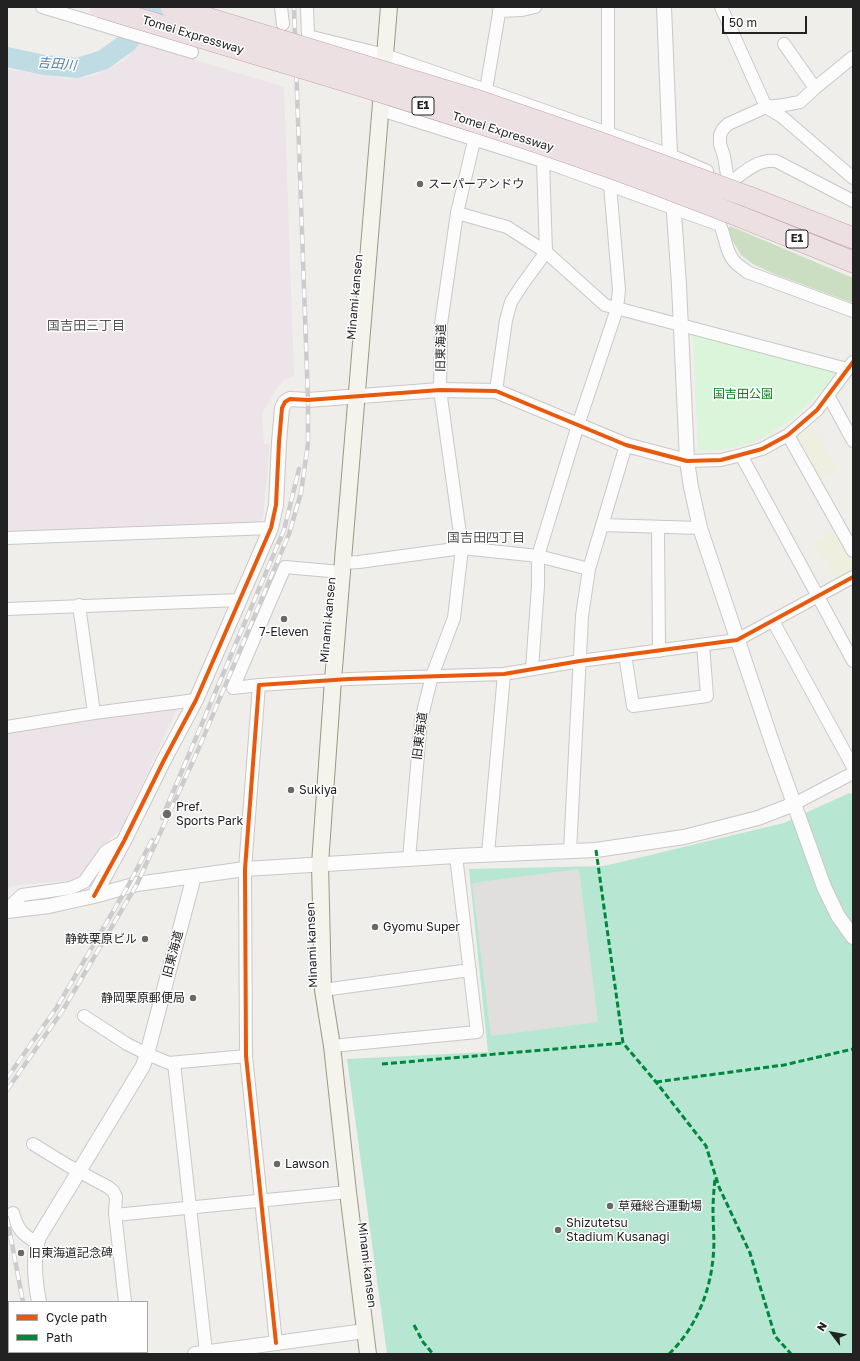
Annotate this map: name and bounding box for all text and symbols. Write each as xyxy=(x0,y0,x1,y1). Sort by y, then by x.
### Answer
scale bar xyxy=(724,8,809,34)
street label: Tomei Expressway xyxy=(140,13,246,57)
text: 50 m xyxy=(729,15,757,30)
water label: 吉田川 xyxy=(37,55,77,73)
road number: E1 xyxy=(412,97,434,115)
street label: Tomei Expressway xyxy=(451,109,555,155)
place label: スーパーアンドウ xyxy=(428,177,524,191)
marker: スーパーアンドウ xyxy=(415,179,425,189)
road number: E1 xyxy=(786,230,808,248)
street label: Minami kansen xyxy=(344,254,366,340)
district label: 国吉田三丁目 xyxy=(47,318,125,334)
street label: 旧東海道 xyxy=(433,324,449,372)
park label: 国吉田公園 xyxy=(713,387,773,401)
district label: 国吉田四丁目 xyxy=(447,530,525,546)
street label: Minami kansen xyxy=(317,577,339,663)
marker: 7-Eleven xyxy=(279,614,289,624)
place label: 7-Eleven xyxy=(259,625,309,639)
street label: 旧東海道 xyxy=(410,711,430,761)
place label: Sukiya xyxy=(299,783,337,797)
marker: Sukiya xyxy=(286,785,296,795)
place label: Pref. Sports Park xyxy=(176,800,243,828)
marker: Pref. Sports Park xyxy=(161,808,173,820)
street label: Minami kansen xyxy=(303,902,321,988)
place label: Gyomu Super xyxy=(383,920,460,934)
marker: Gyomu Super xyxy=(370,922,380,932)
street label: 旧東海道 xyxy=(160,929,186,979)
place label: 静鉄栗原ビル xyxy=(65,932,137,946)
marker: 静鉄栗原ビル xyxy=(140,934,150,944)
place label: 静岡栗原郵便局 xyxy=(101,991,185,1005)
marker: 静岡栗原郵便局 xyxy=(188,993,198,1003)
place label: Lawson xyxy=(285,1157,329,1171)
marker: Lawson xyxy=(272,1159,282,1169)
place label: 草薙総合運動場 xyxy=(618,1199,702,1213)
marker: 草薙総合運動場 xyxy=(605,1201,615,1211)
place label: Shizutetsu Stadium Kusanagi xyxy=(566,1216,670,1244)
street label: Minami kansen xyxy=(355,1221,379,1309)
marker: Shizutetsu Stadium Kusanagi xyxy=(553,1225,563,1235)
place label: 旧東海道記念碑 xyxy=(29,1246,113,1260)
marker: 旧東海道記念碑 xyxy=(16,1248,26,1258)
legend xyxy=(8,1301,148,1353)
text: Cycle path xyxy=(46,1310,107,1325)
north arrow xyxy=(812,1313,852,1353)
text: N xyxy=(814,1319,829,1333)
text: Path xyxy=(46,1330,73,1345)

